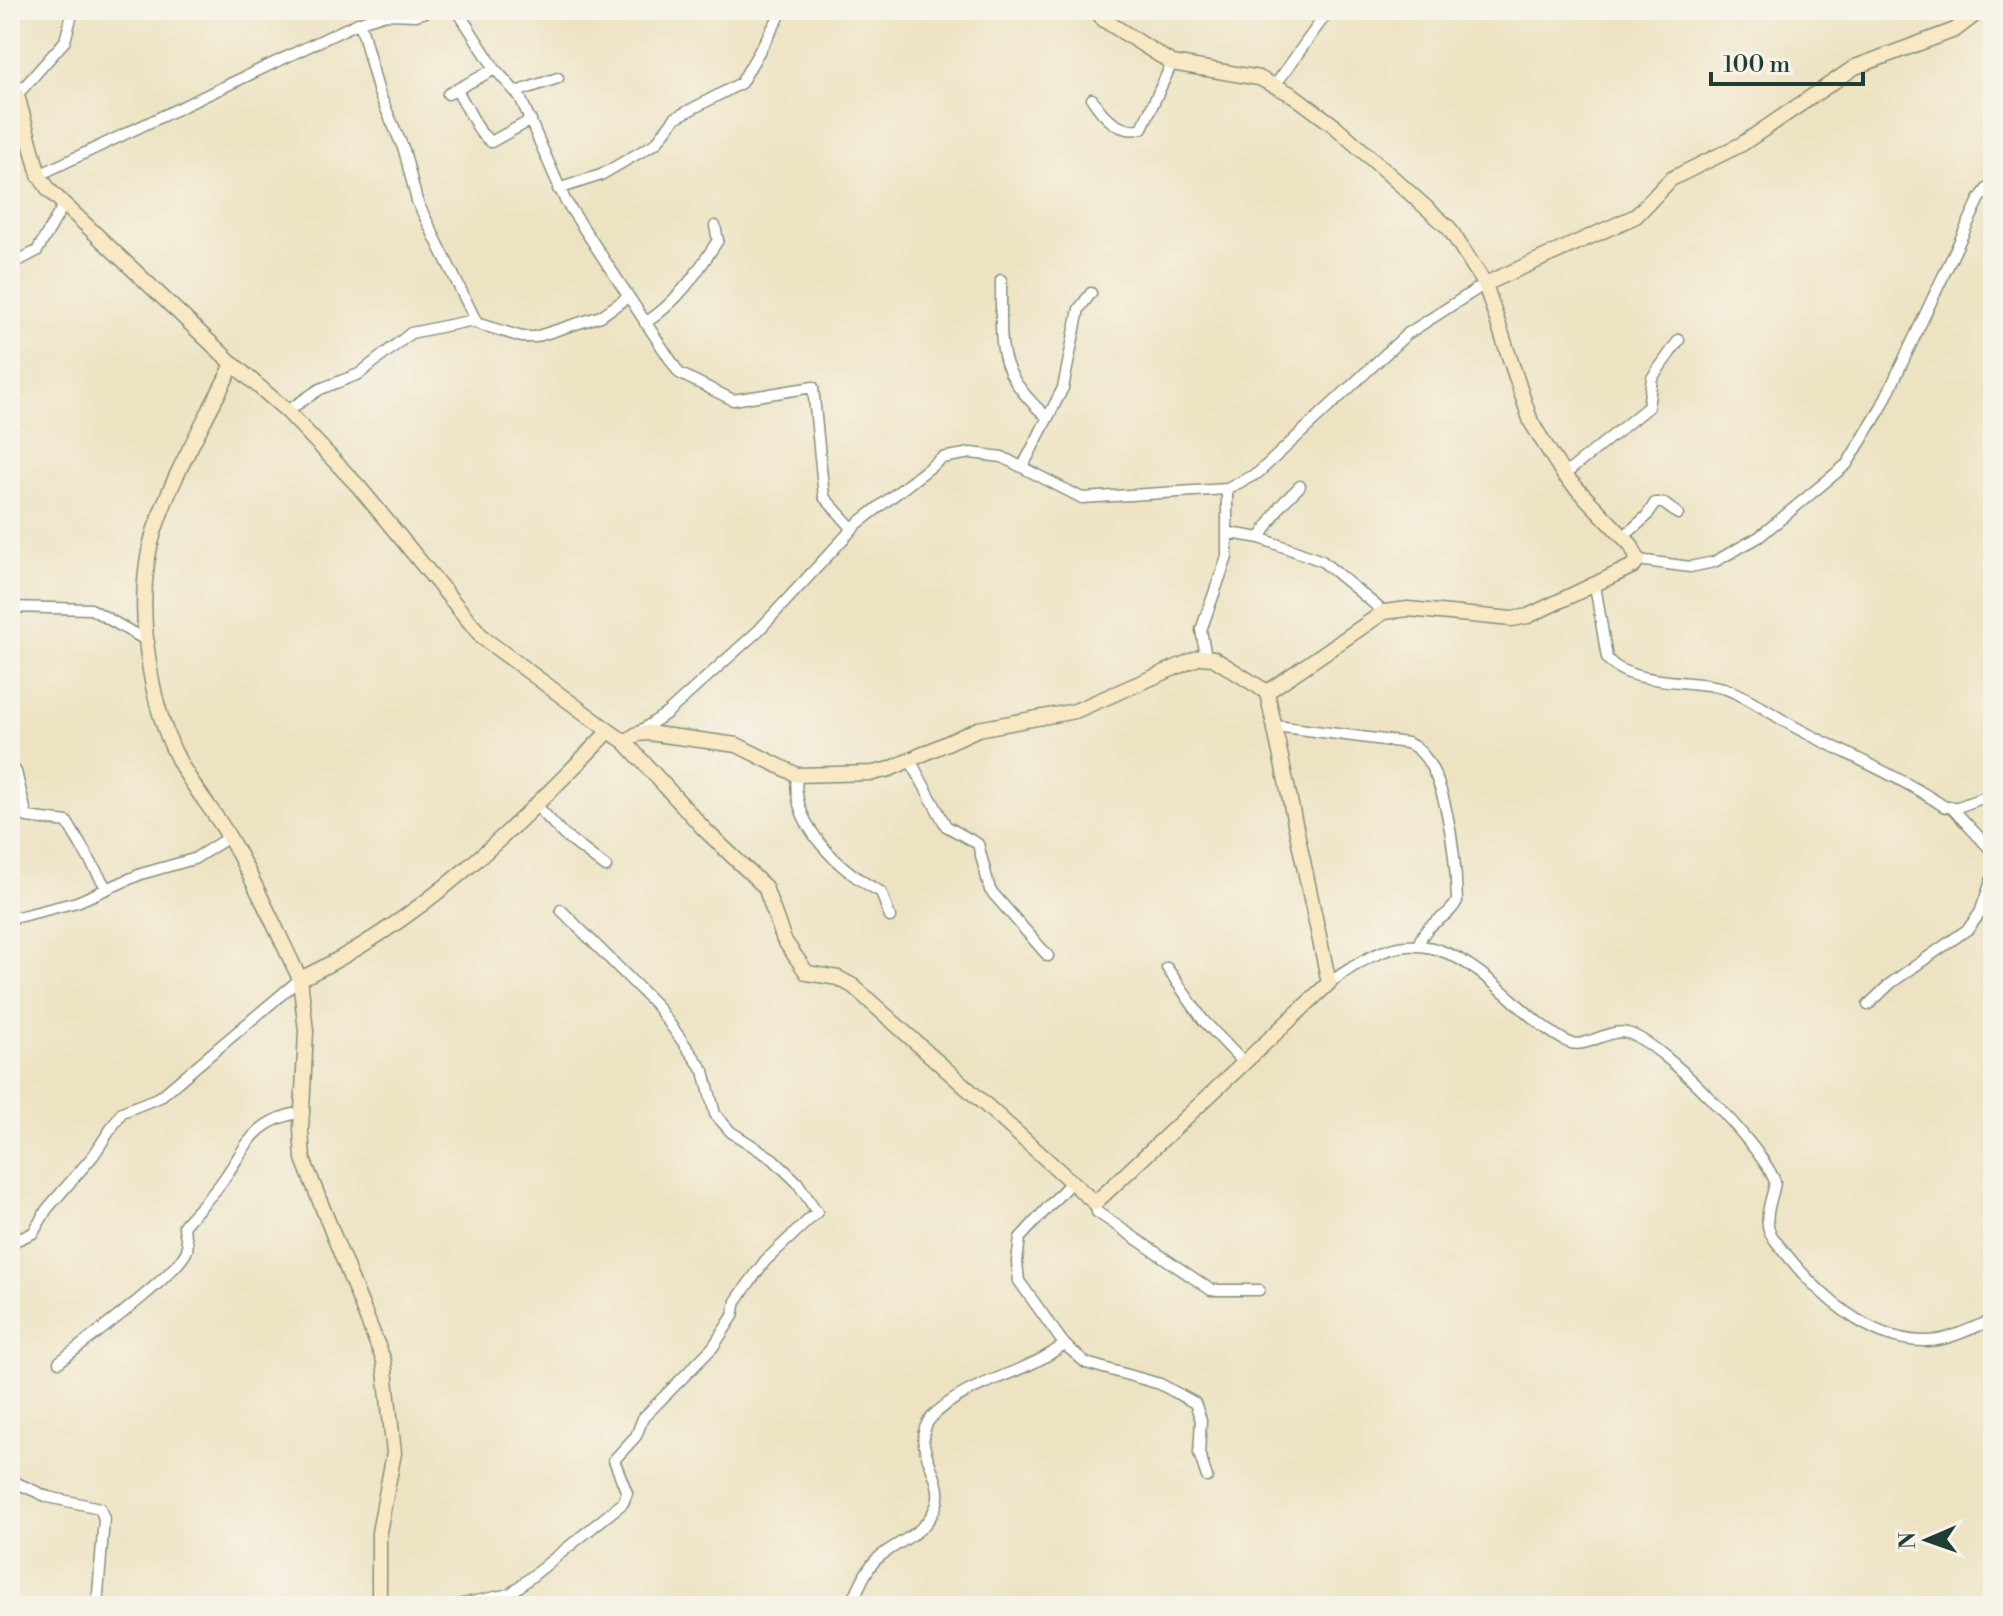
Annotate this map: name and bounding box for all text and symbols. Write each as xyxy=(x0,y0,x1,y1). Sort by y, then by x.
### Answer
scale bar xyxy=(1711,36,1863,86)
text: 100 m xyxy=(1723,50,1790,80)
north arrow xyxy=(1887,1500,1967,1580)
text: N xyxy=(1895,1531,1922,1550)

